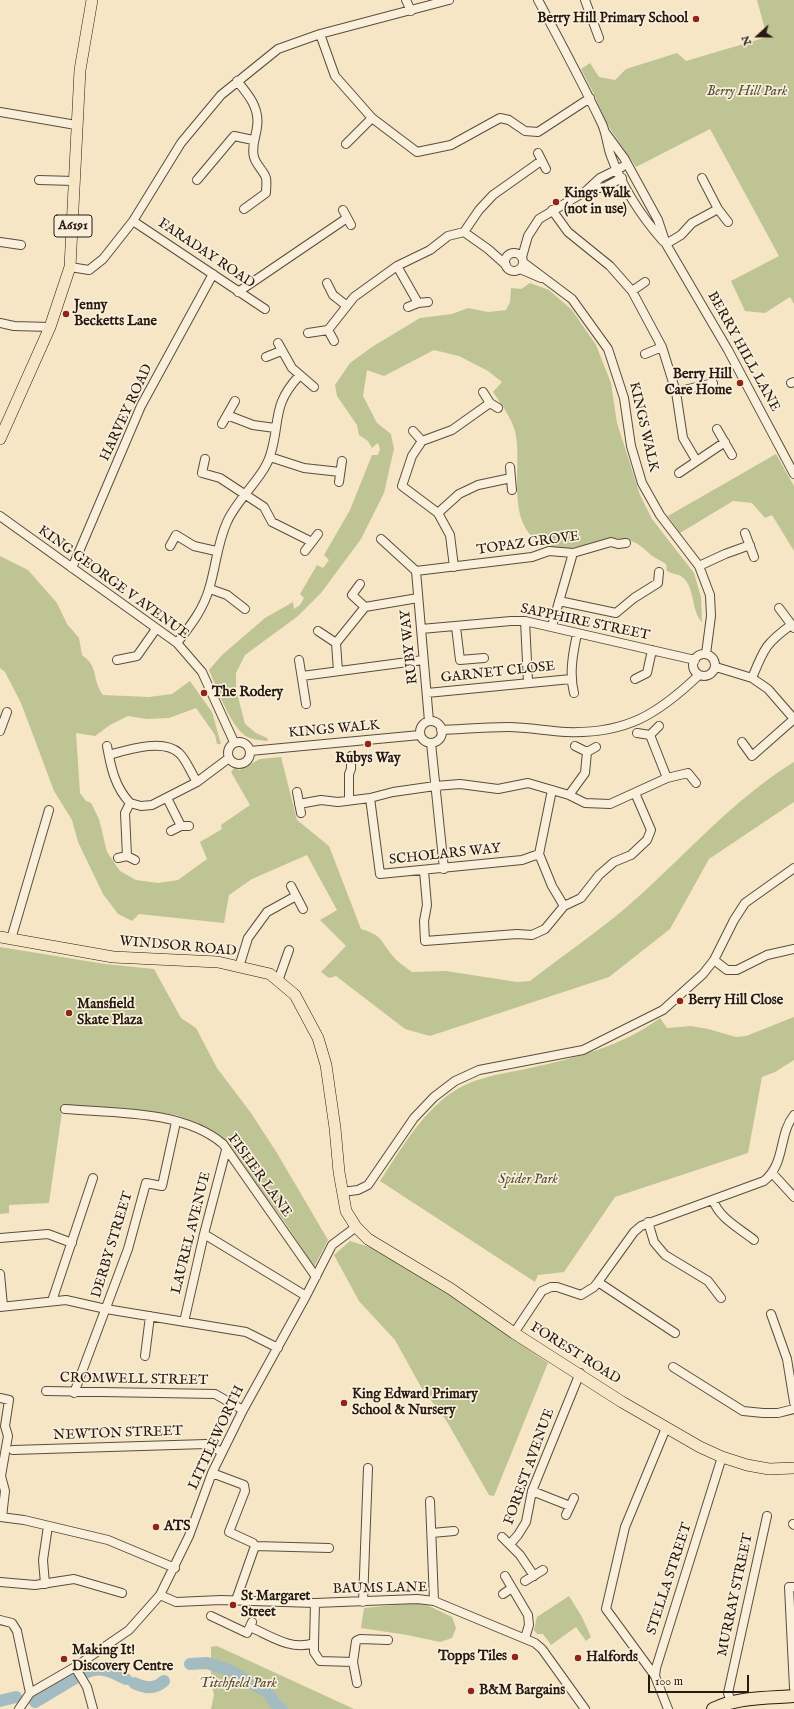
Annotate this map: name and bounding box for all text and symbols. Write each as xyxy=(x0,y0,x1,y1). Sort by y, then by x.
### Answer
place label: Berry Hill Primary School xyxy=(537,11,688,27)
marker: Berry Hill Primary School xyxy=(691,14,701,24)
north arrow xyxy=(738,16,778,56)
text: N xyxy=(739,33,755,47)
park label: Berry Hill Park xyxy=(707,84,787,100)
place label: Kings Walk (not in use) xyxy=(564,186,631,218)
marker: Kings Walk (not in use) xyxy=(551,197,561,207)
road number: A6191 xyxy=(54,215,92,237)
street label: FARADAY ROAD xyxy=(154,215,258,293)
street label: BERRY HILL LANE xyxy=(703,289,783,415)
place label: Jenny Becketts Lane xyxy=(74,298,157,330)
marker: Jenny Becketts Lane xyxy=(61,309,71,319)
street label: HARVEY ROAD xyxy=(97,362,157,464)
place label: Berry Hill Care Home xyxy=(665,367,732,400)
marker: Berry Hill Care Home xyxy=(735,378,745,388)
street label: KINGS WALK xyxy=(625,380,661,474)
street label: KING GEORGE V AVENUE xyxy=(34,523,192,643)
street label: TOPAZ GROVE xyxy=(476,528,580,560)
street label: SAPPHIRE STREET xyxy=(519,601,651,645)
street label: RUBY WAY xyxy=(398,609,422,685)
street label: GARNET CLOSE xyxy=(440,659,556,687)
place label: The Rodery xyxy=(212,685,283,701)
marker: The Rodery xyxy=(199,688,209,698)
street label: KINGS WALK xyxy=(288,718,380,742)
marker: Rubys Way xyxy=(363,739,373,749)
place label: Rubys Way xyxy=(335,751,401,767)
street label: SCHOLARS WAY xyxy=(388,841,502,869)
street label: WINDSOR ROAD xyxy=(119,934,237,960)
place label: Berry Hill Close xyxy=(688,993,783,1009)
marker: Berry Hill Close xyxy=(675,996,685,1006)
place label: Mansfield Skate Plaza xyxy=(77,997,143,1030)
marker: Mansfield Skate Plaza xyxy=(64,1008,74,1018)
street label: FISHER LANE xyxy=(223,1131,295,1221)
street label: LAUREL AVENUE xyxy=(169,1170,215,1296)
park label: Spider Park xyxy=(498,1172,558,1188)
street label: DERBY STREET xyxy=(89,1190,137,1300)
street label: FOREST ROAD xyxy=(527,1319,623,1389)
street label: CROMWELL STREET xyxy=(60,1370,208,1390)
street label: LITTLEWORTH xyxy=(185,1383,249,1493)
place label: King Edward Primary School & Nursery xyxy=(352,1387,478,1420)
marker: King Edward Primary School & Nursery xyxy=(339,1398,349,1408)
street label: FOREST AVENUE xyxy=(501,1407,559,1527)
street label: NEWTON STREET xyxy=(53,1423,183,1445)
place label: ATS xyxy=(164,1519,190,1535)
street label: STELLA STREET xyxy=(644,1521,696,1637)
marker: ATS xyxy=(151,1522,161,1532)
street label: MURRAY STREET xyxy=(715,1532,757,1658)
street label: BAUMS LANE xyxy=(333,1580,427,1598)
place label: St Margaret Street xyxy=(241,1589,310,1622)
marker: St Margaret Street xyxy=(228,1600,238,1610)
place label: Making It! Discovery Centre xyxy=(72,1643,173,1676)
place label: Topps Tiles xyxy=(438,1649,507,1665)
place label: Halfords xyxy=(586,1650,638,1666)
marker: Topps Tiles xyxy=(510,1652,520,1662)
marker: Halfords xyxy=(573,1653,583,1663)
marker: Making It! Discovery Centre xyxy=(59,1654,69,1664)
scale bar xyxy=(650,1667,751,1693)
text: 100 m xyxy=(655,1674,683,1689)
park label: Titchfield Park xyxy=(199,1676,277,1692)
place label: B&M Bargains xyxy=(479,1683,565,1699)
marker: B&M Bargains xyxy=(466,1686,476,1696)

